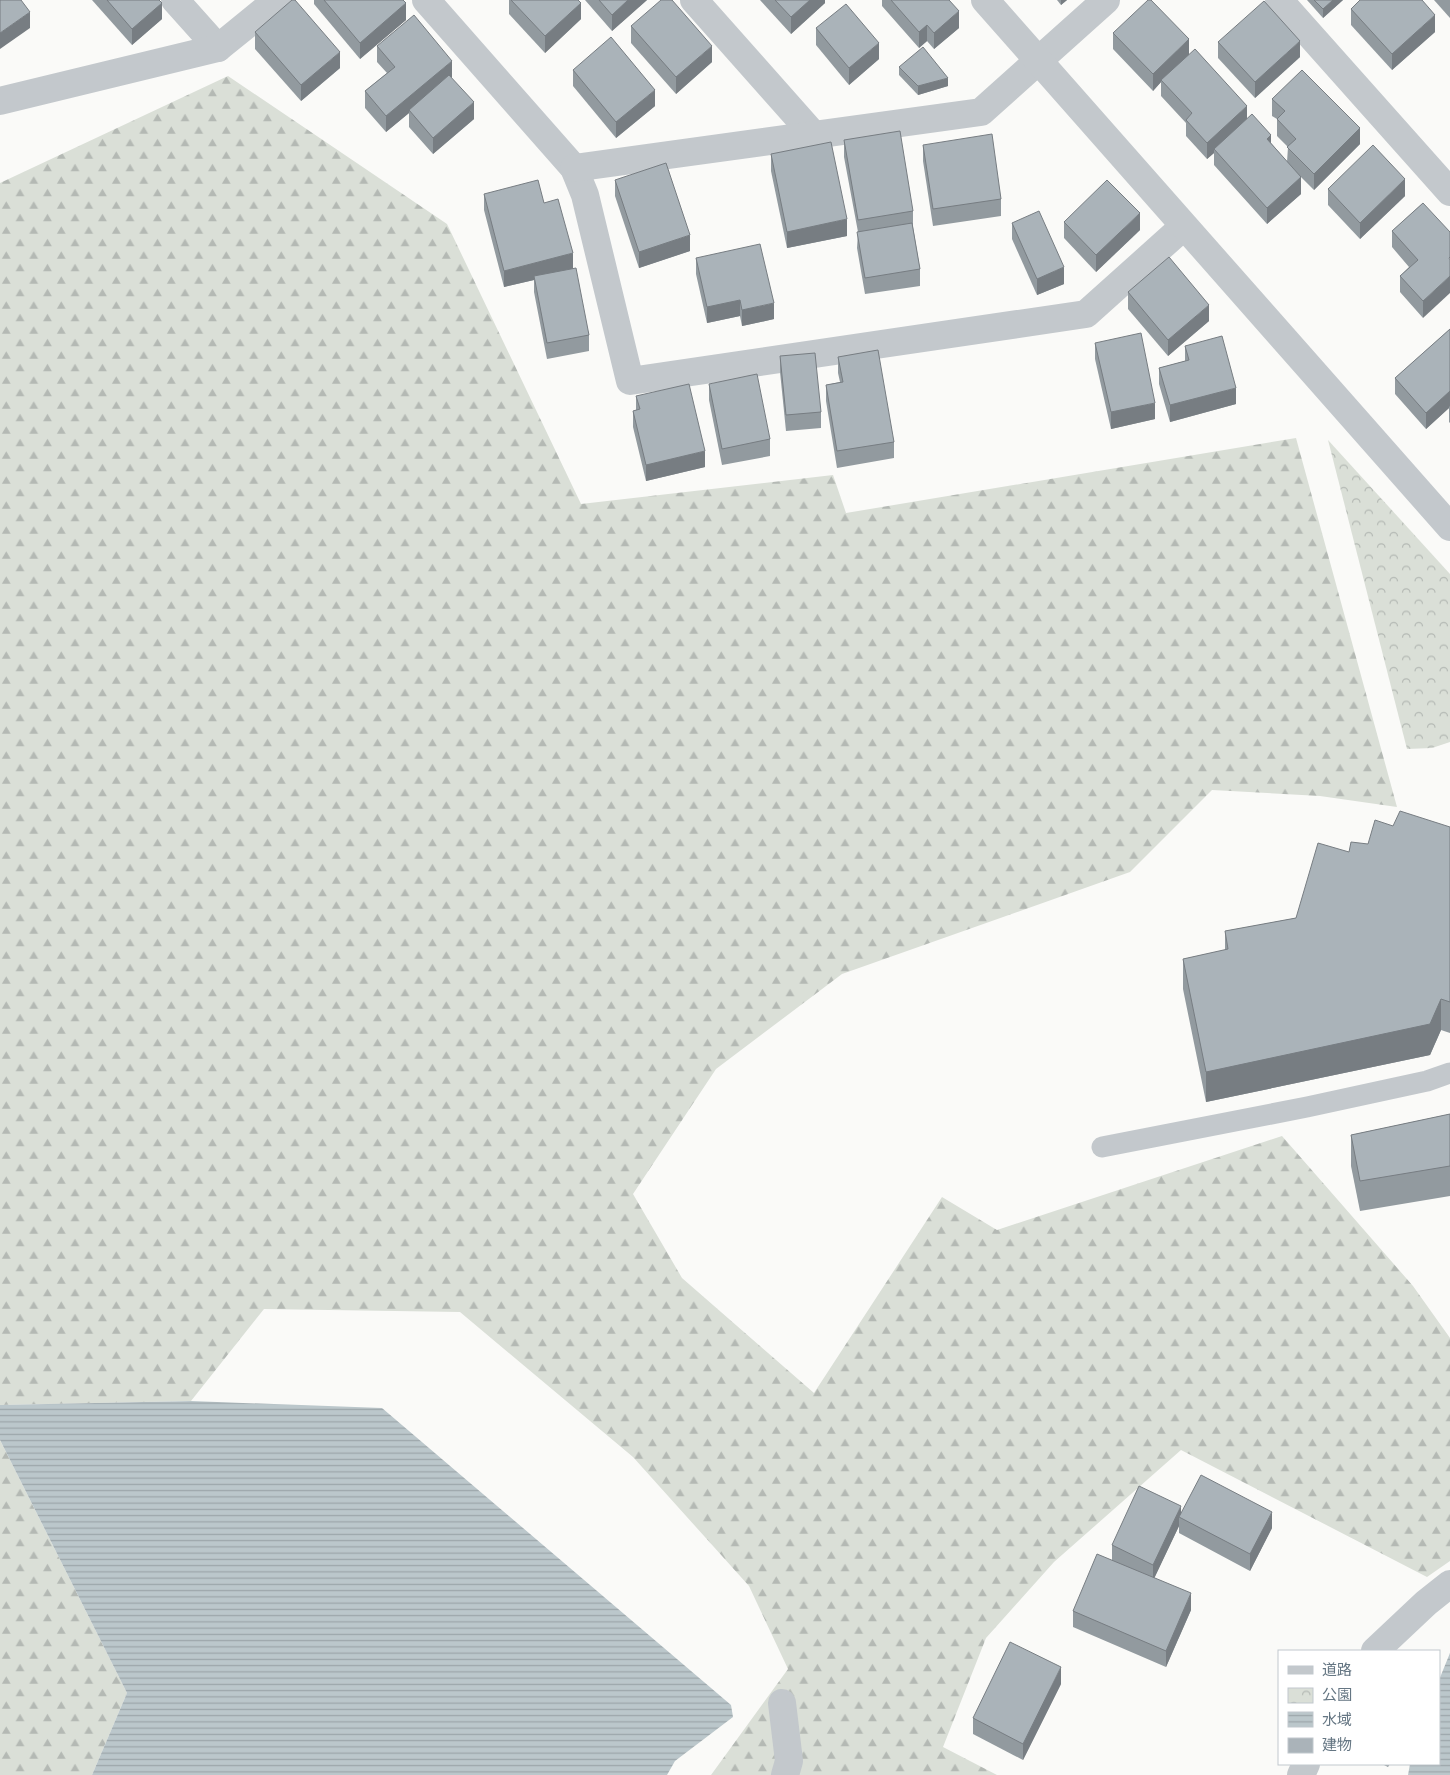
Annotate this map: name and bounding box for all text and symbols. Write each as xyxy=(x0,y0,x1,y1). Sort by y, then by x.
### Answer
legend xyxy=(1278,1650,1440,1765)
text: 道路 xyxy=(1322,1659,1352,1679)
text: 公園 xyxy=(1322,1684,1352,1704)
text: 水域 xyxy=(1322,1709,1352,1729)
text: 建物 xyxy=(1322,1734,1352,1754)

